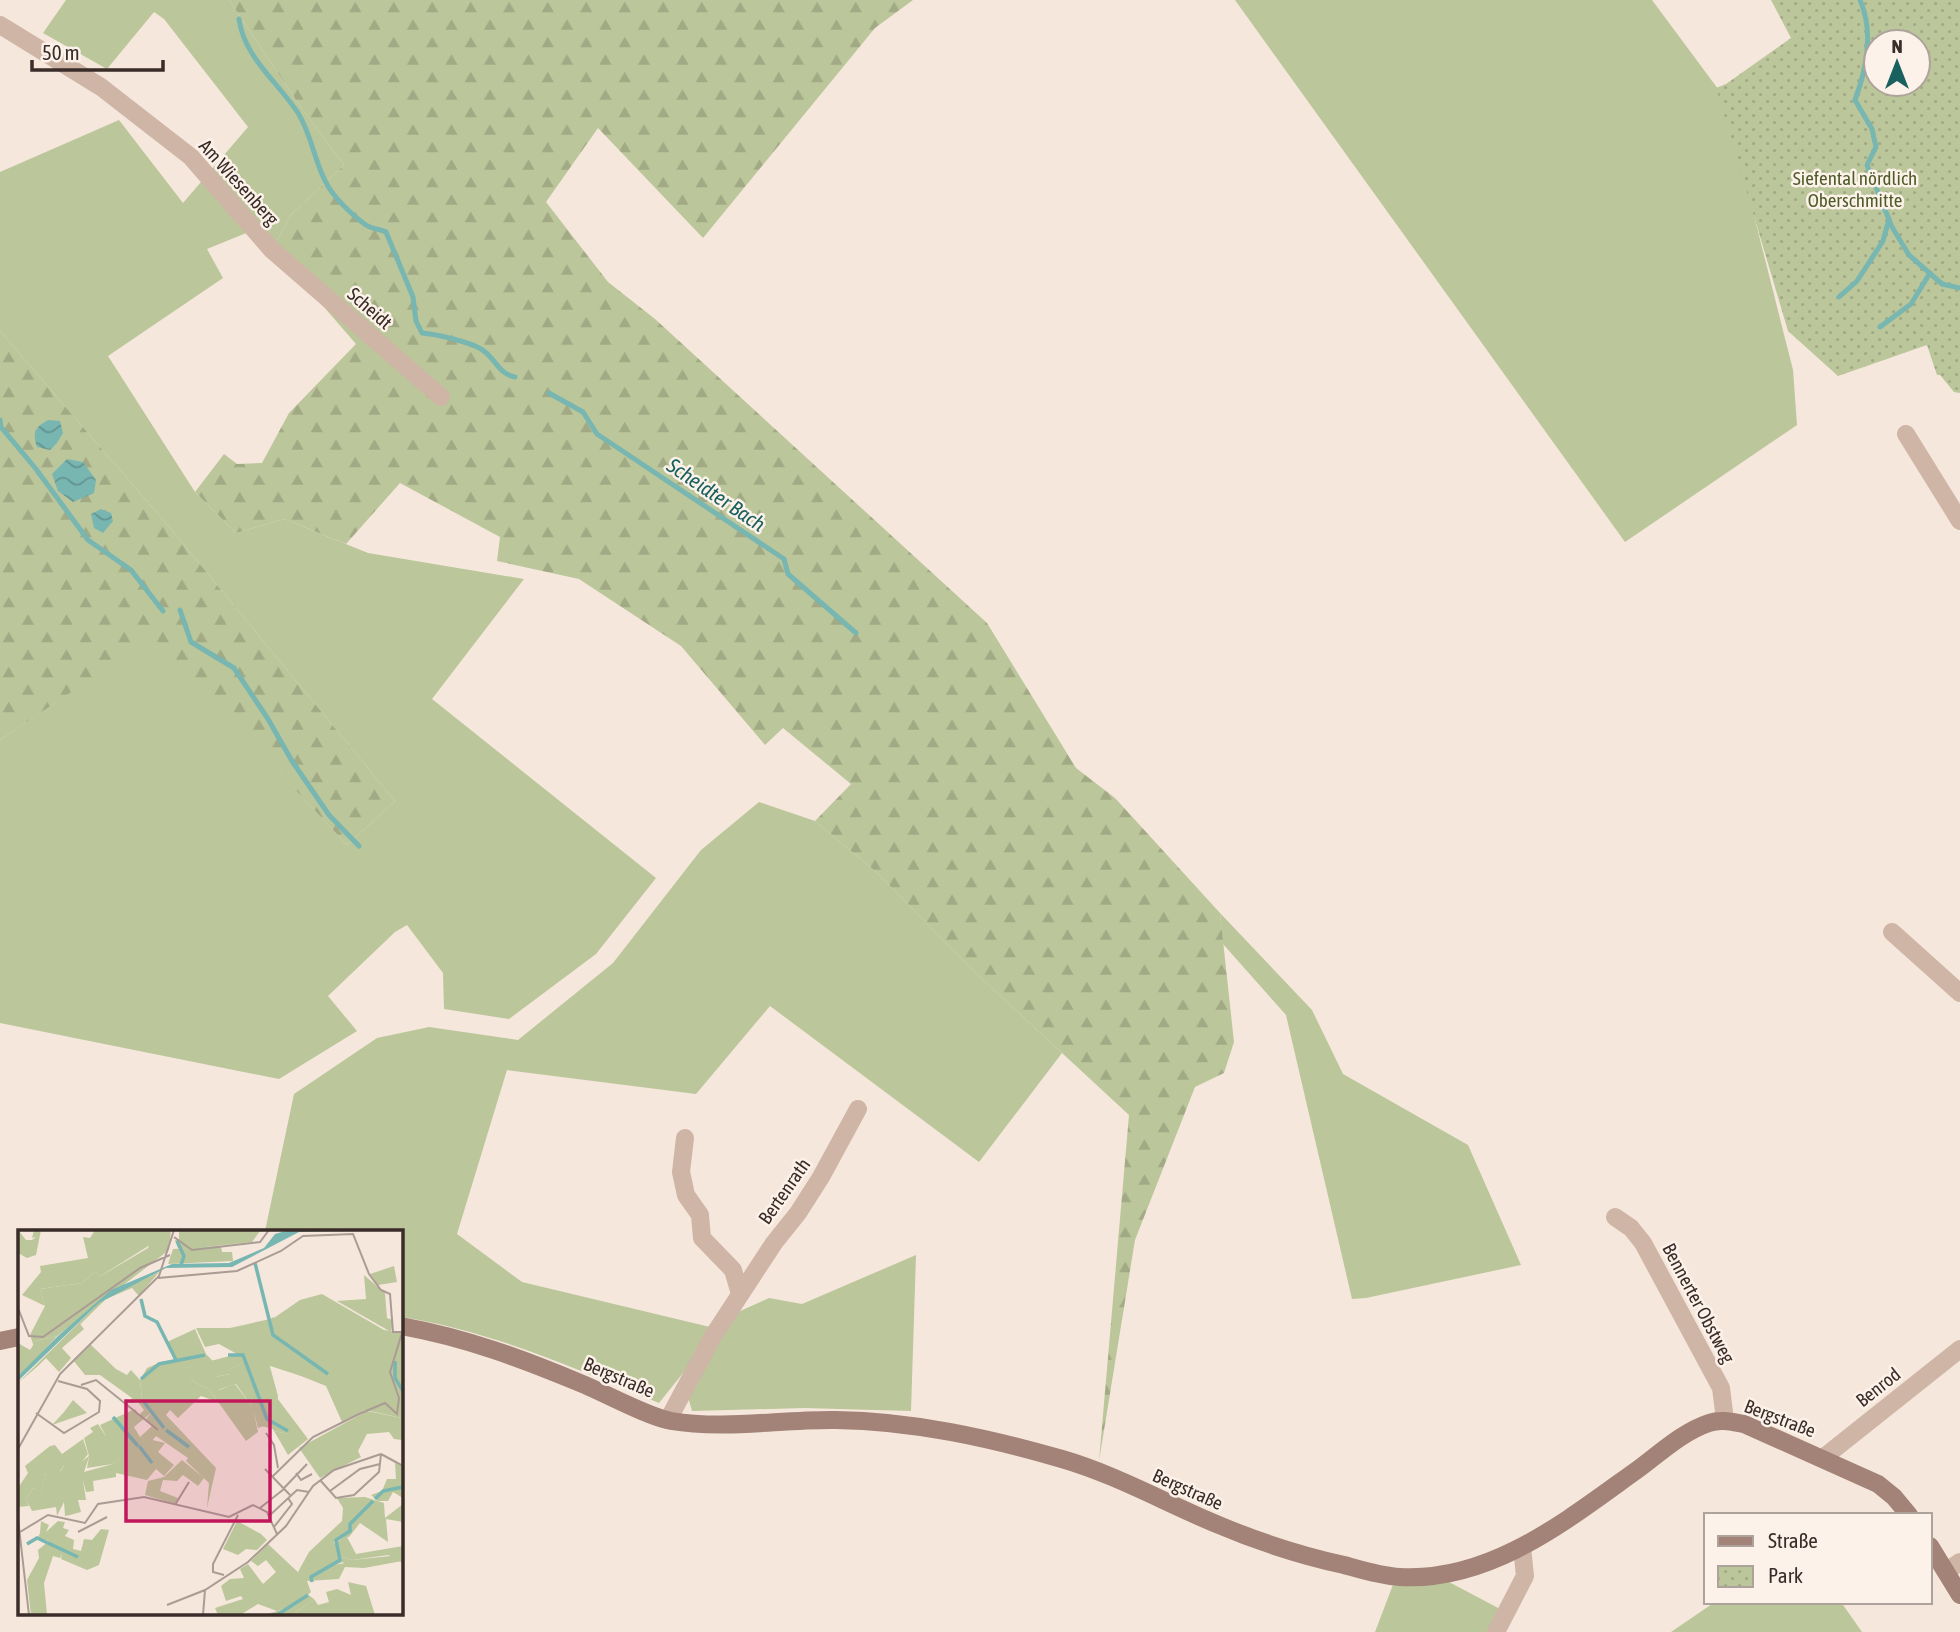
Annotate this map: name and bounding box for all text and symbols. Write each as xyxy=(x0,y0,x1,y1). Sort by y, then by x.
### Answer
scale bar xyxy=(32,28,163,72)
north arrow xyxy=(1862,28,1932,98)
text: N xyxy=(1891,35,1903,57)
text: 50 m xyxy=(42,40,80,64)
street label: Am Wiesenberg xyxy=(195,135,284,230)
park label: Siefental nördlich Oberschmitte xyxy=(1793,167,1917,211)
street label: Scheidt xyxy=(343,283,397,333)
water label: Scheidter Bach xyxy=(662,452,770,536)
street label: Bertenrath xyxy=(754,1154,814,1228)
inset map xyxy=(18,1230,402,1614)
street label: Bennerter Obstweg xyxy=(1658,1239,1740,1367)
street label: Bergstraße xyxy=(580,1352,658,1402)
street label: Benrod xyxy=(1851,1363,1905,1411)
street label: Bergstraße xyxy=(1741,1394,1819,1442)
street label: Bergstraße xyxy=(1149,1464,1227,1514)
legend xyxy=(1704,1513,1932,1604)
text: Straße xyxy=(1768,1528,1818,1552)
text: Park xyxy=(1768,1563,1803,1587)

